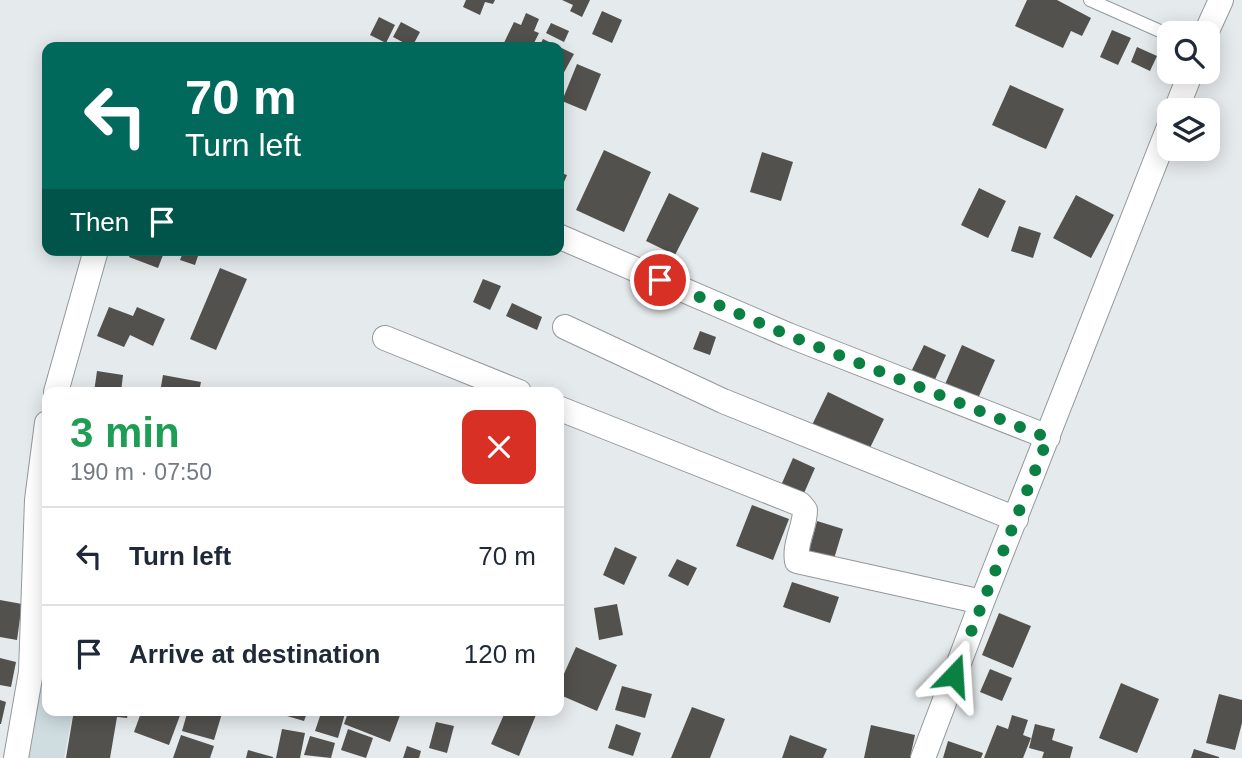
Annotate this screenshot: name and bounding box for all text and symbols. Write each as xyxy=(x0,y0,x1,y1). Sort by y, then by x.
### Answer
map controls xyxy=(1157,21,1220,161)
button: search xyxy=(1157,21,1220,84)
icon: left xyxy=(70,70,161,161)
text: 70 m xyxy=(185,70,297,124)
button: layers xyxy=(1157,98,1220,161)
text: Turn left xyxy=(185,127,301,163)
icon: arrive xyxy=(143,203,181,241)
text: Then xyxy=(70,207,129,237)
pin xyxy=(630,250,690,310)
icon: arrive xyxy=(641,261,679,299)
text: 3 min xyxy=(70,409,180,456)
button: close xyxy=(462,410,536,484)
text: 190 m · 07:50 xyxy=(70,459,212,485)
icon: left xyxy=(70,537,108,575)
text: Turn left xyxy=(129,541,231,571)
text: 70 m xyxy=(478,541,536,571)
icon: arrive xyxy=(70,635,108,673)
position arrow xyxy=(917,638,991,712)
text: Arrive at destination xyxy=(129,639,380,669)
text: 120 m xyxy=(464,639,536,669)

